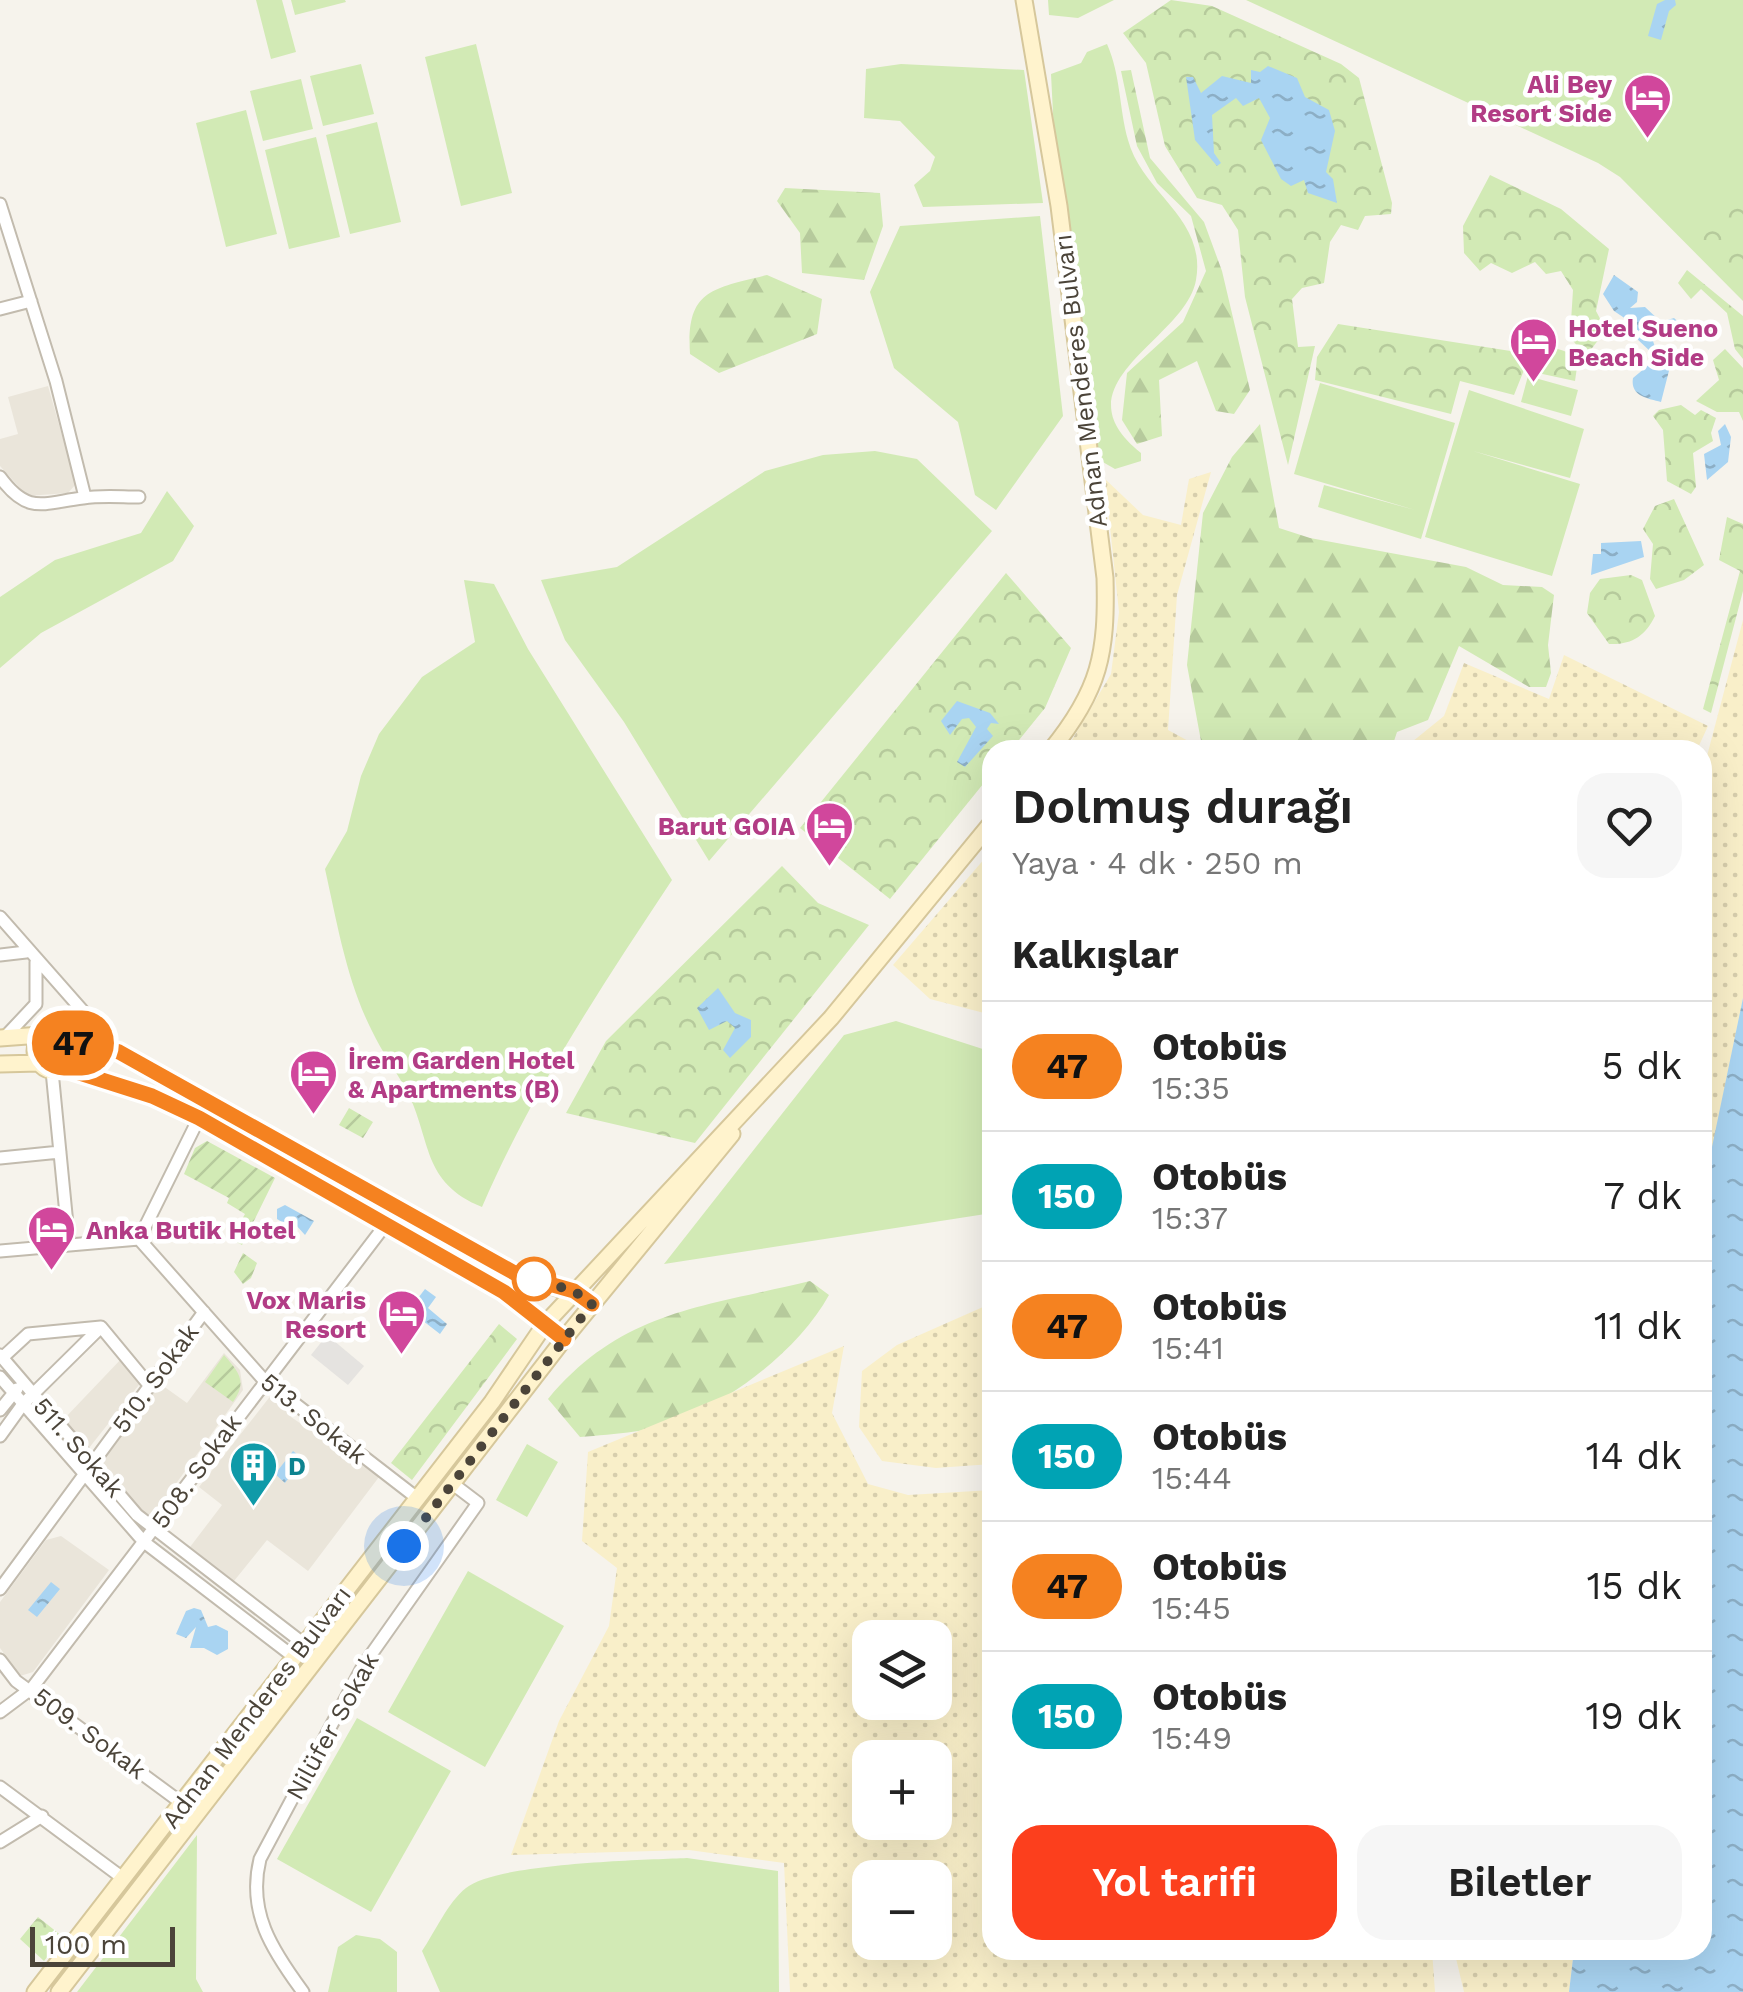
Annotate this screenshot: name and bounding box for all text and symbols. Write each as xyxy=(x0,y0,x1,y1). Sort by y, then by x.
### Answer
place label: Ali Bey Resort Side xyxy=(1470,70,1613,128)
hotel icon: Ali Bey Resort Side xyxy=(1621,72,1673,140)
street label: Adnan Menderes Bulvarı xyxy=(1048,233,1113,529)
place label: Hotel Sueno Beach Side xyxy=(1568,314,1718,372)
hotel icon: Hotel Sueno Beach Side xyxy=(1507,316,1559,384)
button: heart xyxy=(1577,773,1682,878)
text: Dolmuş durağı xyxy=(1012,778,1353,835)
hotel icon: Barut GOIA xyxy=(804,800,856,868)
place label: Barut GOIA xyxy=(658,812,795,841)
text: Yaya · 4 dk · 250 m xyxy=(1012,844,1303,882)
text: Kalkışlar xyxy=(1012,933,1179,977)
line badge: 47 xyxy=(28,1010,118,1076)
text: 47 xyxy=(52,1022,94,1064)
text: Otobüs xyxy=(1152,1025,1287,1069)
text: 5 dk xyxy=(1602,1044,1682,1088)
text: 47 xyxy=(1046,1045,1088,1087)
place label: İrem Garden Hotel & Apartments (B) xyxy=(348,1046,575,1104)
hotel icon: İrem Garden Hotel & Apartments (B) xyxy=(287,1048,339,1116)
text: 15:35 xyxy=(1152,1069,1230,1107)
text: Otobüs xyxy=(1152,1155,1287,1199)
text: 7 dk xyxy=(1603,1174,1682,1218)
text: 150 xyxy=(1038,1175,1096,1217)
text: 15:37 xyxy=(1152,1199,1228,1237)
hotel icon: Anka Butik Hotel xyxy=(25,1204,77,1272)
place label: Anka Butik Hotel xyxy=(86,1216,296,1245)
unlabelled marker xyxy=(513,1258,555,1300)
text: Otobüs xyxy=(1152,1285,1287,1329)
place label: Vox Maris Resort xyxy=(246,1286,366,1344)
hotel icon: Vox Maris Resort xyxy=(375,1288,427,1356)
text: 11 dk xyxy=(1594,1304,1682,1348)
text: 47 xyxy=(1046,1305,1088,1347)
street label: 510. Sokak xyxy=(106,1318,205,1438)
text: 15:41 xyxy=(1152,1329,1224,1367)
street label: 513. Sokak xyxy=(255,1367,372,1470)
street label: 511. Sokak xyxy=(27,1392,130,1503)
street label: 508. Sokak xyxy=(145,1409,248,1534)
text: Otobüs xyxy=(1152,1415,1287,1459)
text: 14 dk xyxy=(1586,1434,1682,1478)
text: 150 xyxy=(1038,1435,1096,1477)
building icon: D xyxy=(227,1440,279,1508)
place label: D xyxy=(288,1452,306,1481)
text: 15:44 xyxy=(1152,1459,1232,1497)
your location xyxy=(379,1521,429,1571)
text: Otobüs xyxy=(1152,1545,1287,1589)
text: 15 dk xyxy=(1587,1564,1682,1608)
text: 47 xyxy=(1046,1565,1088,1607)
street label: Adnan Menderes Bulvarı xyxy=(156,1581,357,1834)
text: 15:45 xyxy=(1152,1589,1231,1627)
map controls xyxy=(852,1620,952,1960)
button: layers xyxy=(852,1620,952,1720)
street label: Nilüfer Sokak xyxy=(280,1648,385,1805)
text: Otobüs xyxy=(1152,1675,1287,1719)
street label: 509. Sokak xyxy=(28,1682,152,1785)
text: 19 dk xyxy=(1585,1694,1682,1738)
text: 150 xyxy=(1038,1695,1096,1737)
text: 15:49 xyxy=(1152,1719,1232,1757)
button: + xyxy=(852,1740,952,1840)
button: Yol tarifi xyxy=(1012,1825,1337,1940)
button: Biletler xyxy=(1357,1825,1682,1940)
button: − xyxy=(852,1860,952,1960)
scale bar xyxy=(30,1922,175,1966)
text: 100 m xyxy=(45,1928,127,1961)

